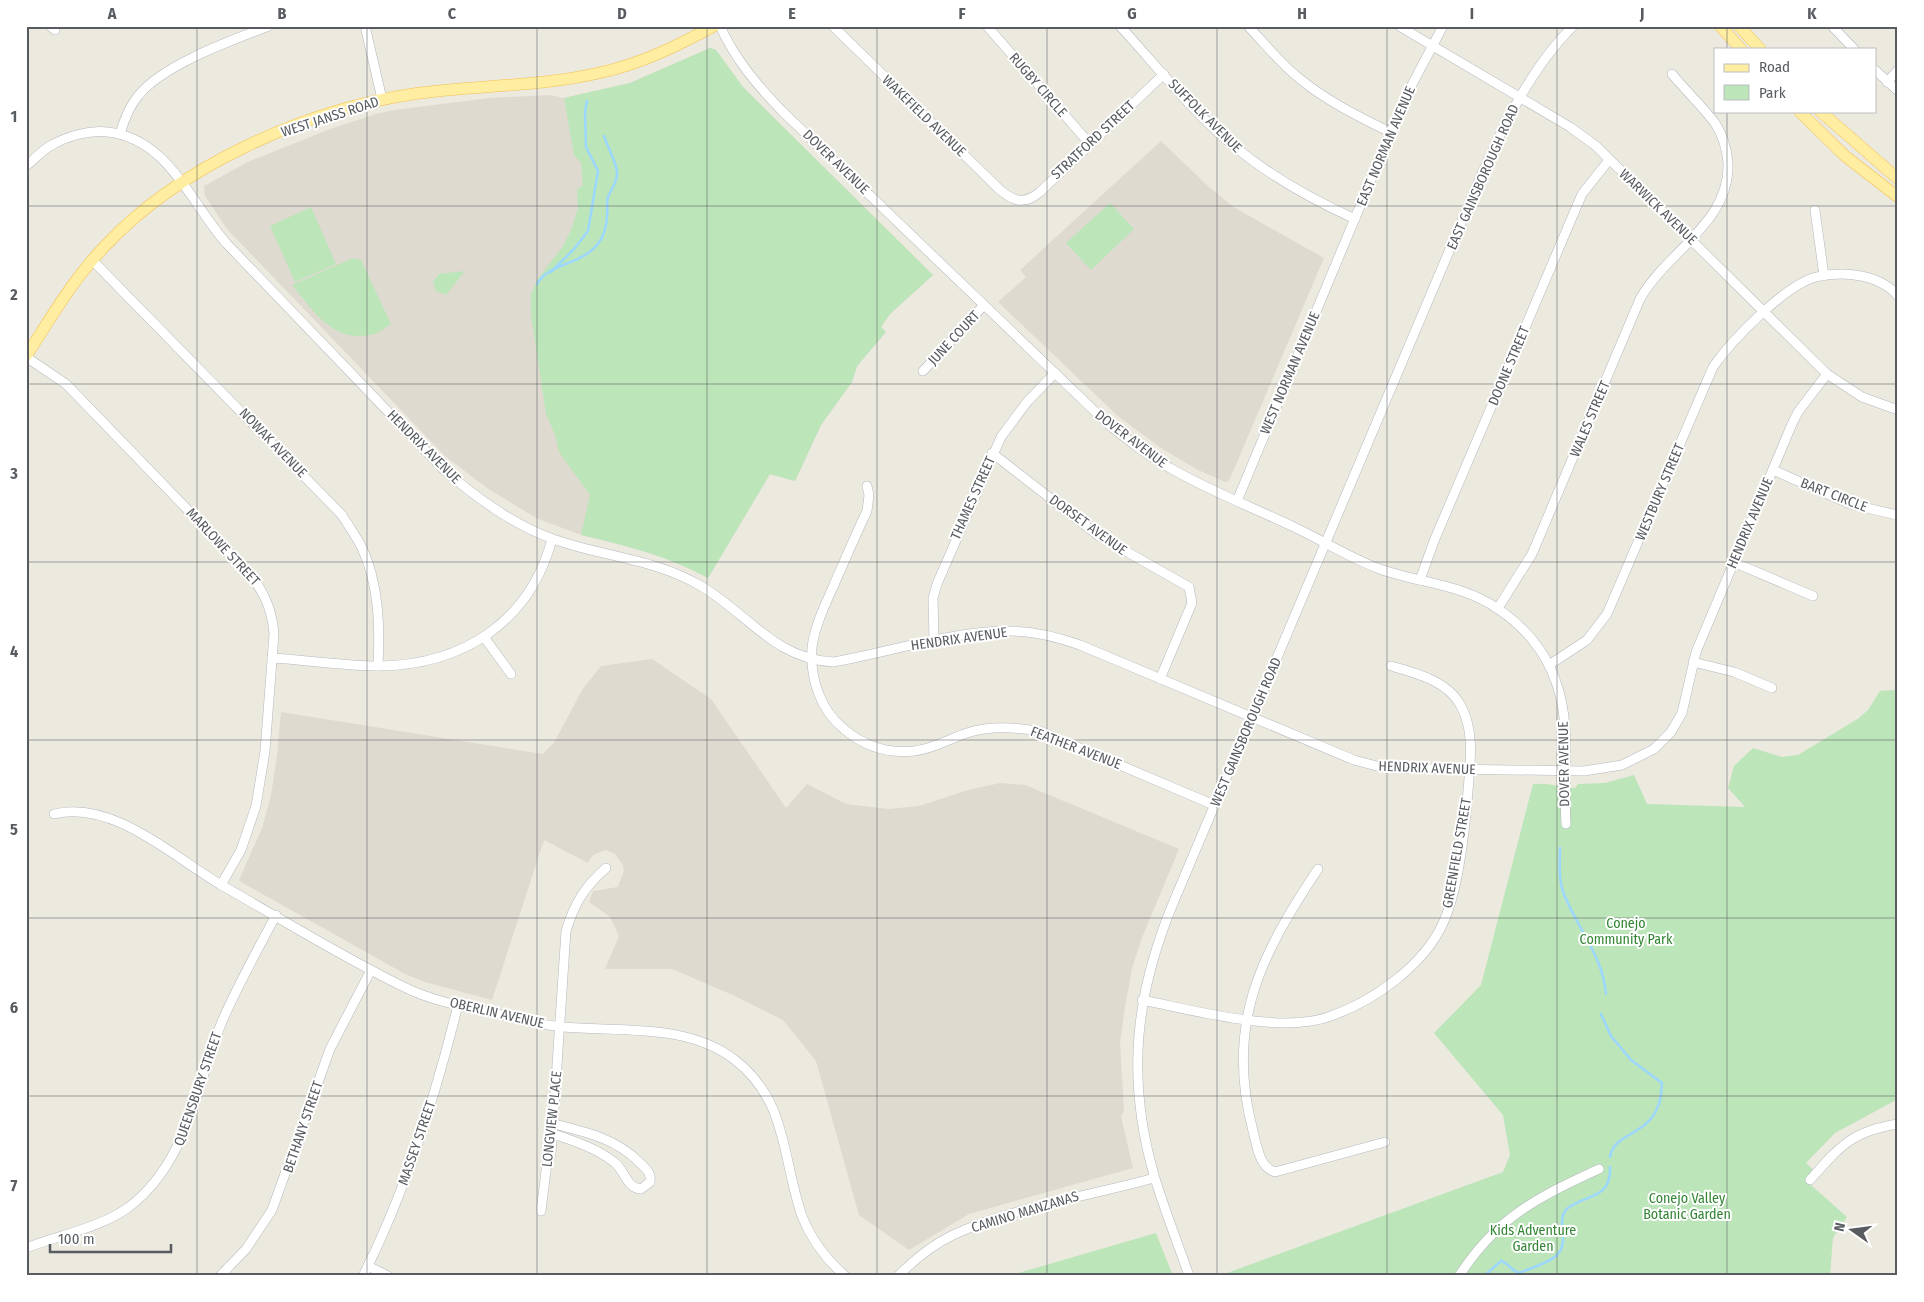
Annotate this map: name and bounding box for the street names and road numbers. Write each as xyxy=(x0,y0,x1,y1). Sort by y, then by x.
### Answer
street label: RUGBY CIRCLE xyxy=(1005,49,1071,121)
street label: WAKEFIELD AVENUE xyxy=(879,72,970,161)
street label: SUFFOLK AVENUE xyxy=(1165,76,1246,157)
street label: EAST NORMAN AVENUE xyxy=(1353,83,1419,208)
street label: WEST JANSS ROAD xyxy=(279,93,381,141)
street label: STRATFORD STREET xyxy=(1048,97,1139,183)
street label: EAST GAINSBOROUGH ROAD xyxy=(1443,102,1523,252)
street label: DOVER AVENUE xyxy=(799,126,873,198)
street label: WARWICK AVENUE xyxy=(1616,166,1701,249)
street label: JUNE COURT xyxy=(925,307,984,369)
street label: WEST NORMAN AVENUE xyxy=(1256,309,1324,437)
street label: DOONE STREET xyxy=(1485,323,1534,408)
street label: WALES STREET xyxy=(1566,378,1614,460)
street label: NOWAK AVENUE xyxy=(236,405,311,482)
street label: DOVER AVENUE xyxy=(1092,406,1171,472)
street label: HENDRIX AVENUE xyxy=(384,407,465,488)
street label: WESTBURY STREET xyxy=(1632,440,1688,543)
street label: THAMES STREET xyxy=(947,453,999,542)
street label: BART CIRCLE xyxy=(1798,474,1870,516)
street label: HENDRIX AVENUE xyxy=(1723,475,1777,571)
street label: DORSET AVENUE xyxy=(1046,491,1131,559)
street label: MARLOWE STREET xyxy=(183,505,264,590)
street label: HENDRIX AVENUE xyxy=(910,624,1009,654)
street label: WEST GAINSBOROUGH ROAD xyxy=(1207,655,1285,809)
street label: DOVER AVENUE xyxy=(1555,721,1573,807)
street label: FEATHER AVENUE xyxy=(1028,723,1124,773)
street label: HENDRIX AVENUE xyxy=(1378,758,1476,778)
street label: GREENFIELD STREET xyxy=(1439,796,1475,909)
street label: OBERLIN AVENUE xyxy=(448,994,546,1032)
street label: QUEENSBURY STREET xyxy=(171,1029,226,1148)
street label: LONGVIEW PLACE xyxy=(539,1070,566,1168)
street label: BETHANY STREET xyxy=(279,1079,327,1175)
street label: MASSEY STREET xyxy=(395,1098,440,1187)
street label: CAMINO MANZANAS xyxy=(969,1188,1081,1236)

